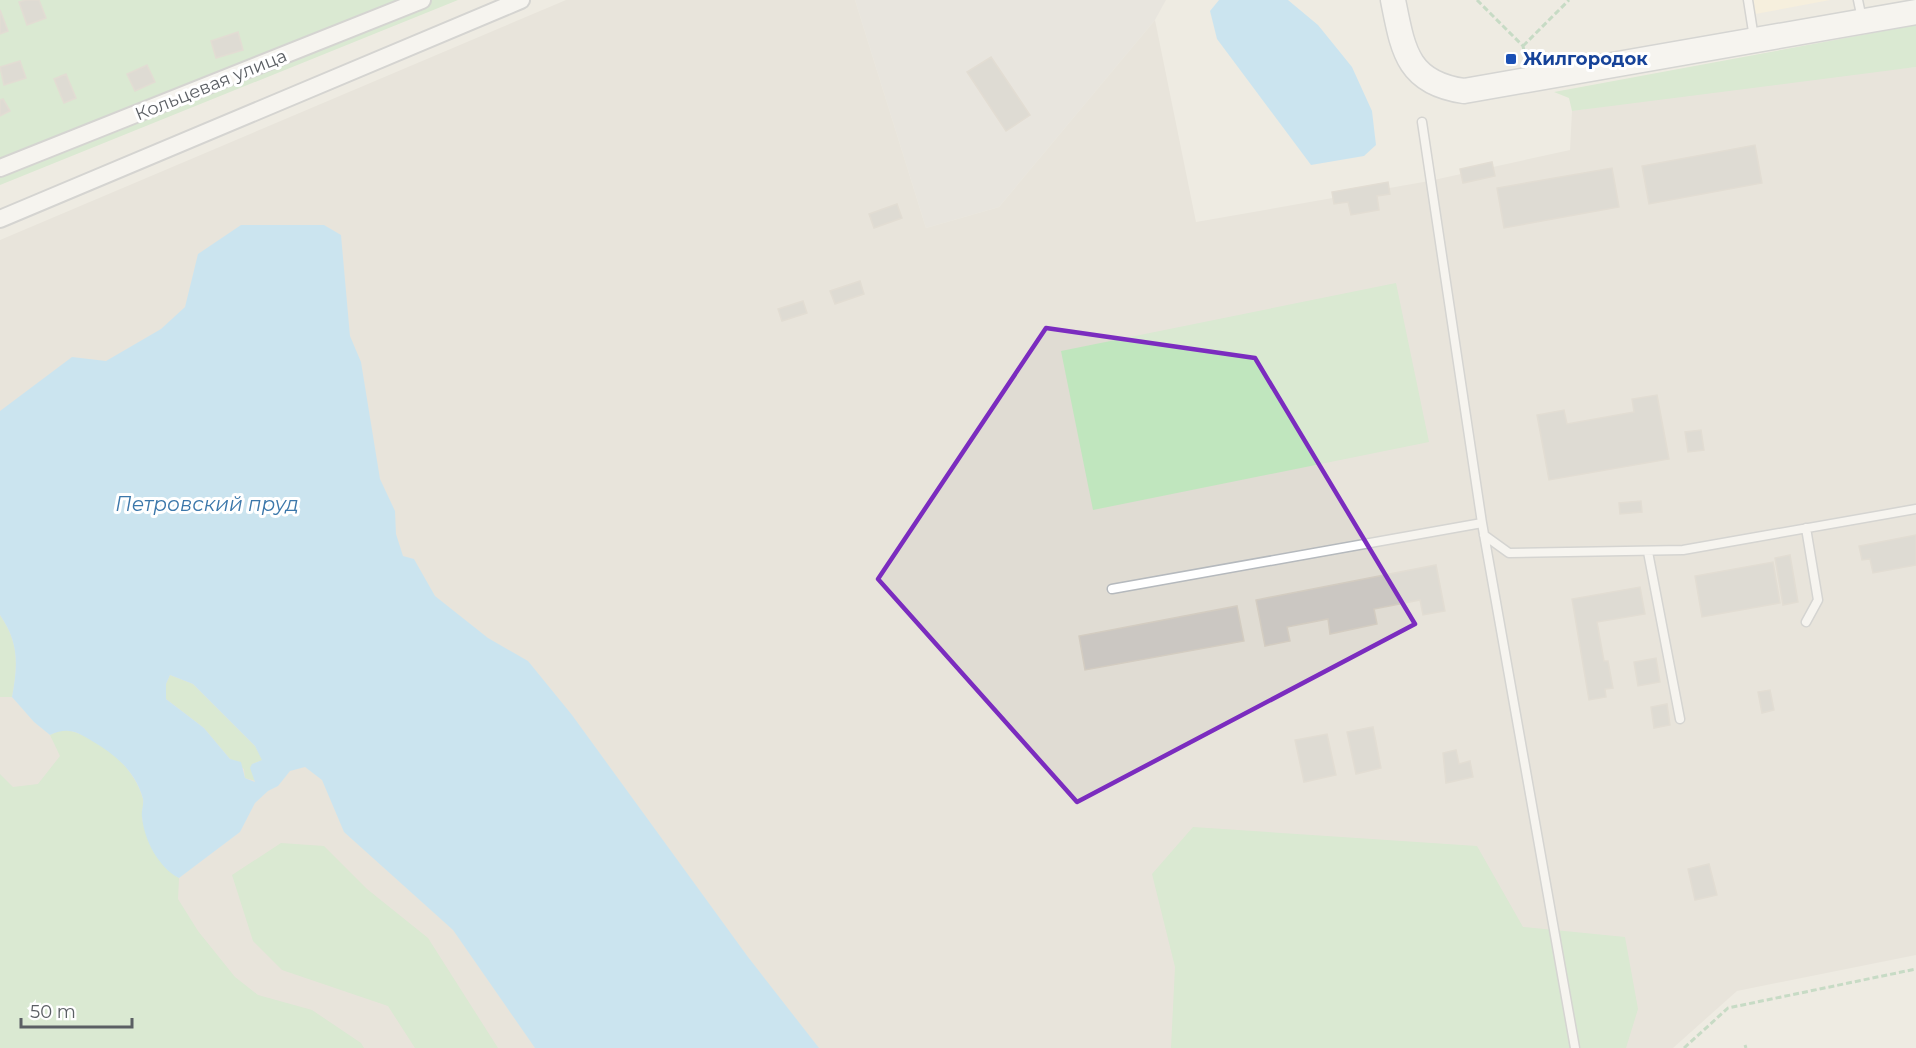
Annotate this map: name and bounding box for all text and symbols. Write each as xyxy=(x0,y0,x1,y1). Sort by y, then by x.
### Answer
street label: Кольцевая улица xyxy=(132,45,290,125)
place label: Жилгородок xyxy=(1523,48,1648,70)
marker: Жилгородок xyxy=(1504,52,1518,66)
water label: Петровский пруд xyxy=(115,492,299,516)
scale bar xyxy=(21,991,132,1029)
text: 50 m xyxy=(30,1001,76,1023)

